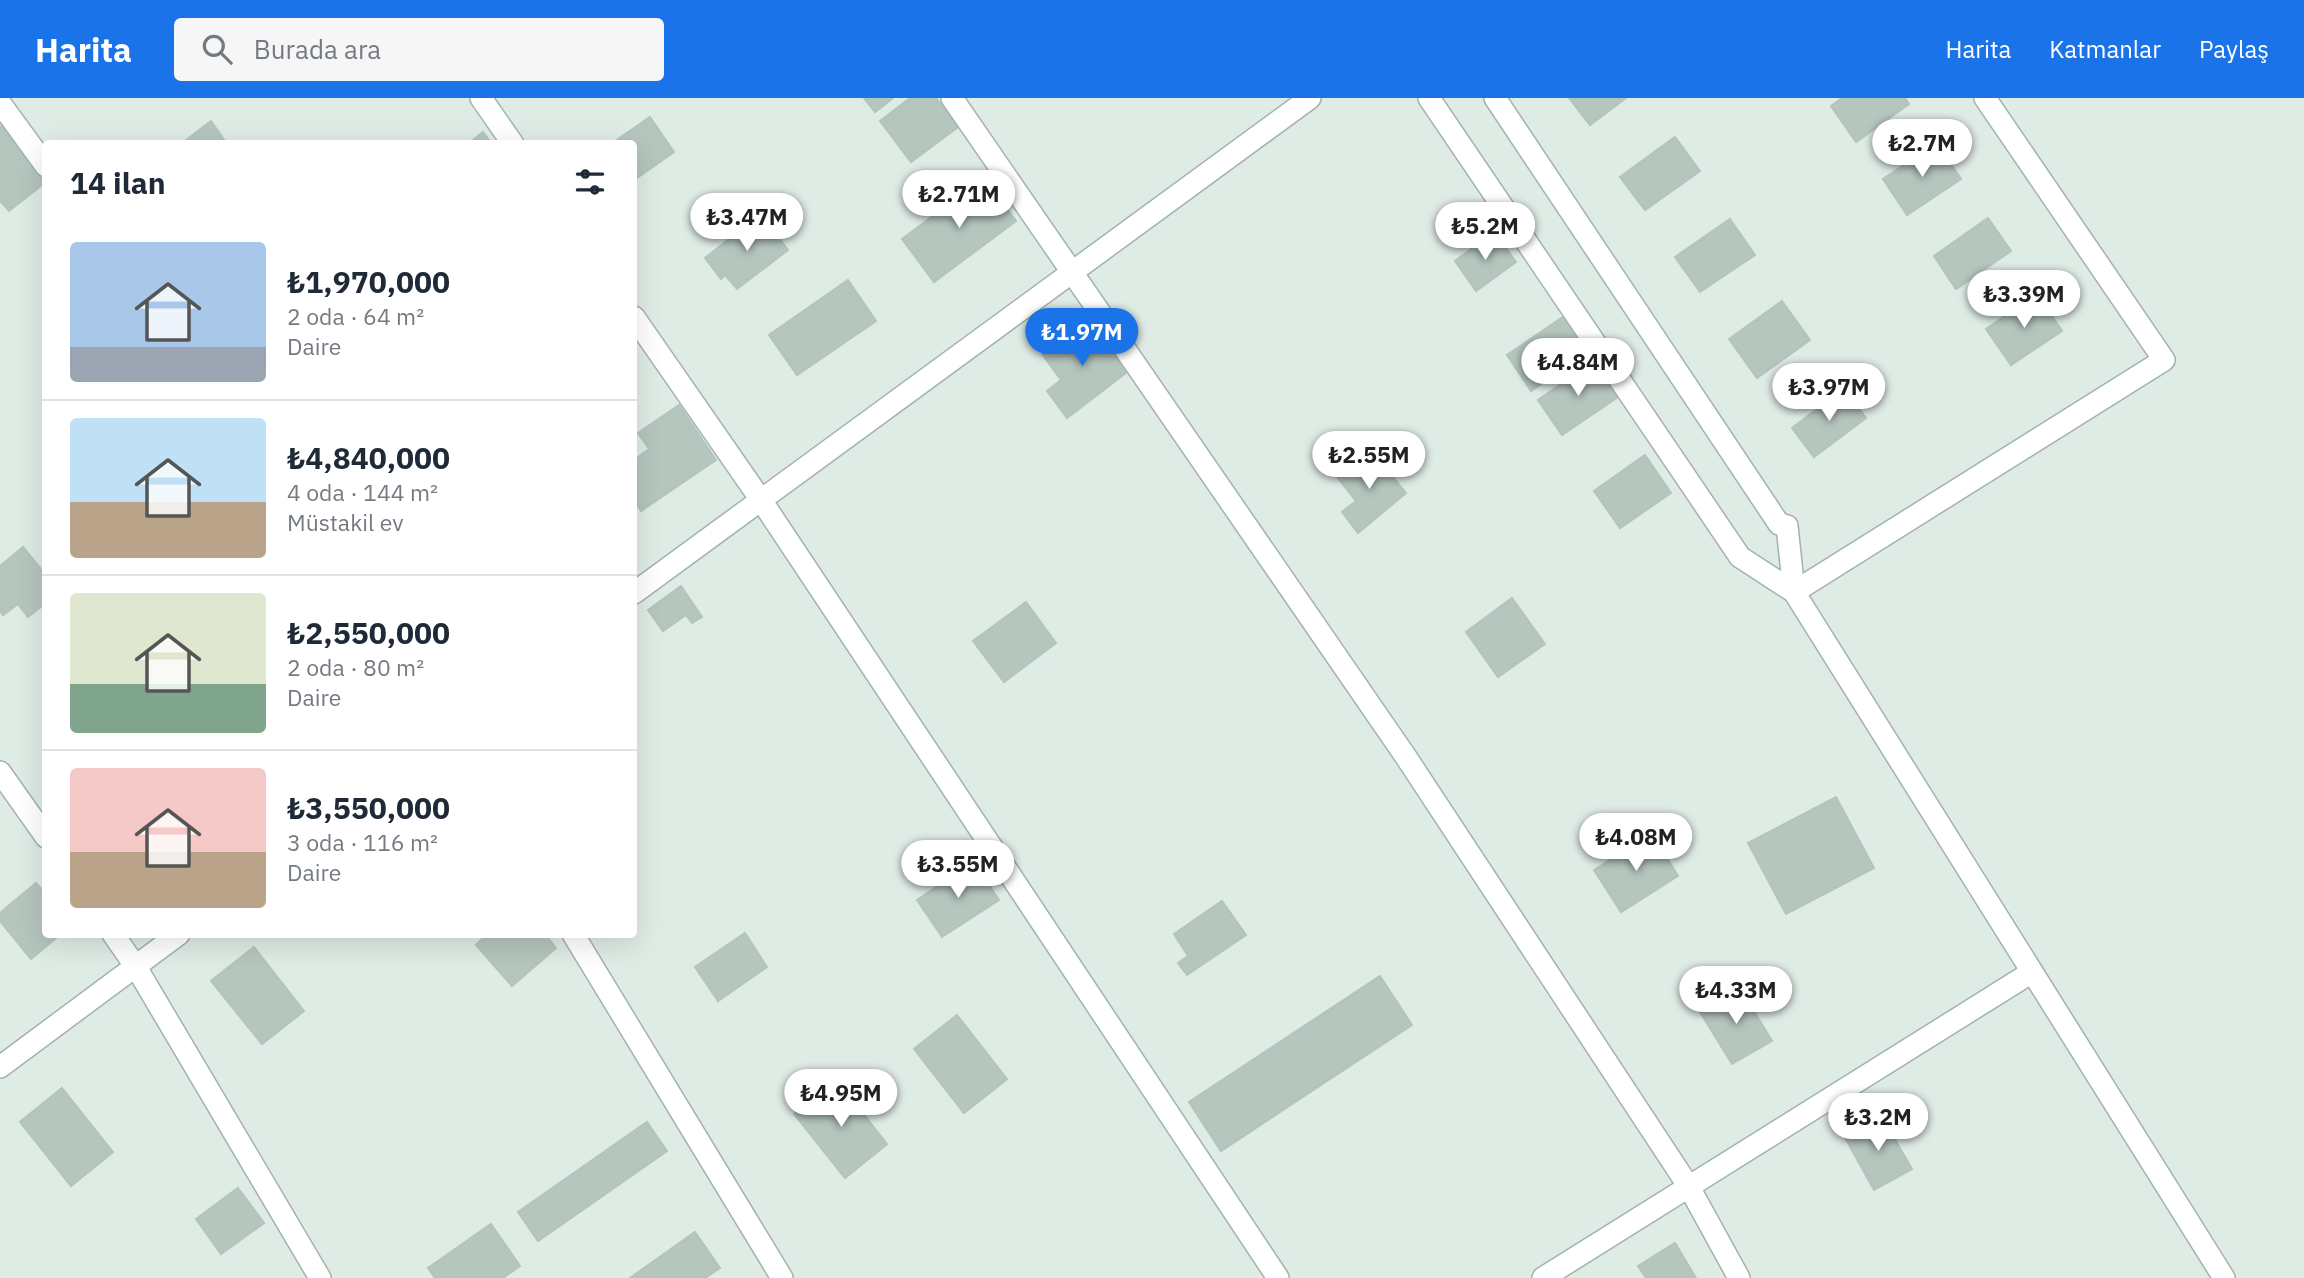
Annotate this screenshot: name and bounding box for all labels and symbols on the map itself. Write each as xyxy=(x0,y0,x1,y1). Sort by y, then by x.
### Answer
pin: ₺2.7M xyxy=(1873,120,1971,179)
pin: ₺2.71M xyxy=(902,170,1016,230)
pin: ₺3.47M xyxy=(690,194,804,253)
pin: ₺5.2M xyxy=(1436,202,1534,262)
pin: ₺3.39M xyxy=(1967,271,2081,330)
pin: ₺1.97M xyxy=(1025,308,1139,368)
pin: ₺4.84M xyxy=(1521,338,1635,398)
pin: ₺3.97M xyxy=(1772,364,1886,423)
pin: ₺2.55M xyxy=(1312,432,1426,491)
pin: ₺4.08M xyxy=(1579,814,1693,873)
pin: ₺3.55M xyxy=(901,840,1015,900)
pin: ₺4.33M xyxy=(1679,967,1793,1026)
pin: ₺4.95M xyxy=(784,1070,898,1129)
pin: ₺3.2M xyxy=(1829,1094,1927,1153)

